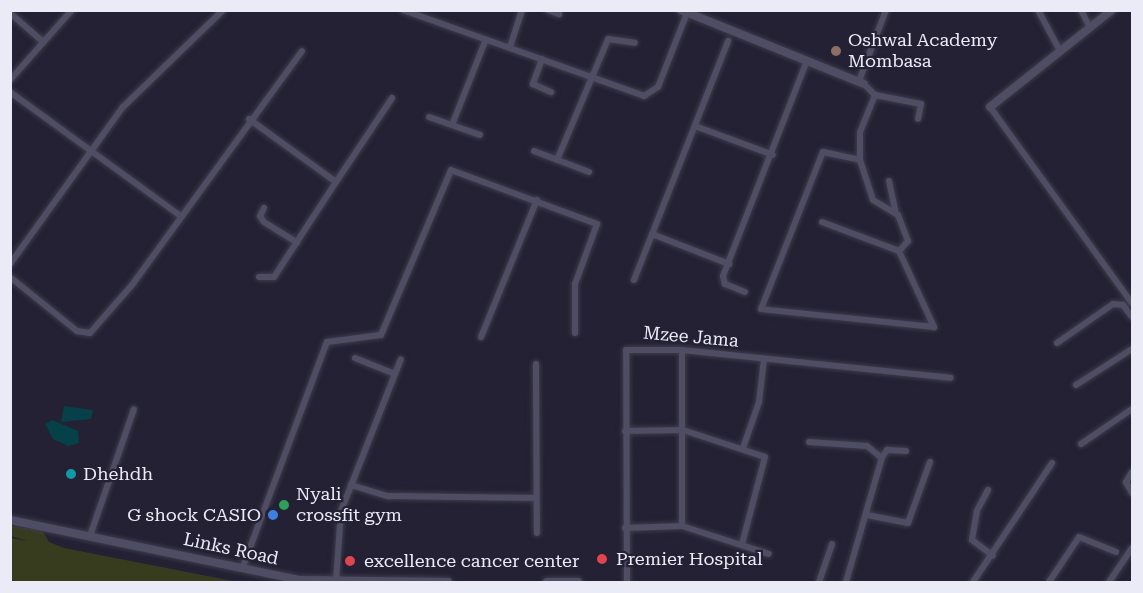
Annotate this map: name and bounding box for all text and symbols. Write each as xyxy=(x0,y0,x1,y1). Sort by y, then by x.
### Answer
place label: Oshwal Academy Mombasa xyxy=(848,30,997,72)
marker: Oshwal Academy Mombasa xyxy=(829,44,843,58)
street label: Mzee Jama xyxy=(642,322,740,352)
place label: Dhehdh xyxy=(83,463,153,485)
marker: Dhehdh xyxy=(64,467,78,481)
place label: Nyali crossfit gym xyxy=(296,484,402,526)
marker: Nyali crossfit gym xyxy=(277,498,291,512)
place label: G shock CASIO xyxy=(127,504,261,526)
marker: G shock CASIO xyxy=(266,508,280,522)
street label: Links Road xyxy=(181,528,281,570)
place label: Premier Hospital xyxy=(616,548,763,570)
place label: excellence cancer center xyxy=(364,550,579,572)
marker: Premier Hospital xyxy=(593,550,611,568)
marker: excellence cancer center xyxy=(341,552,359,570)

